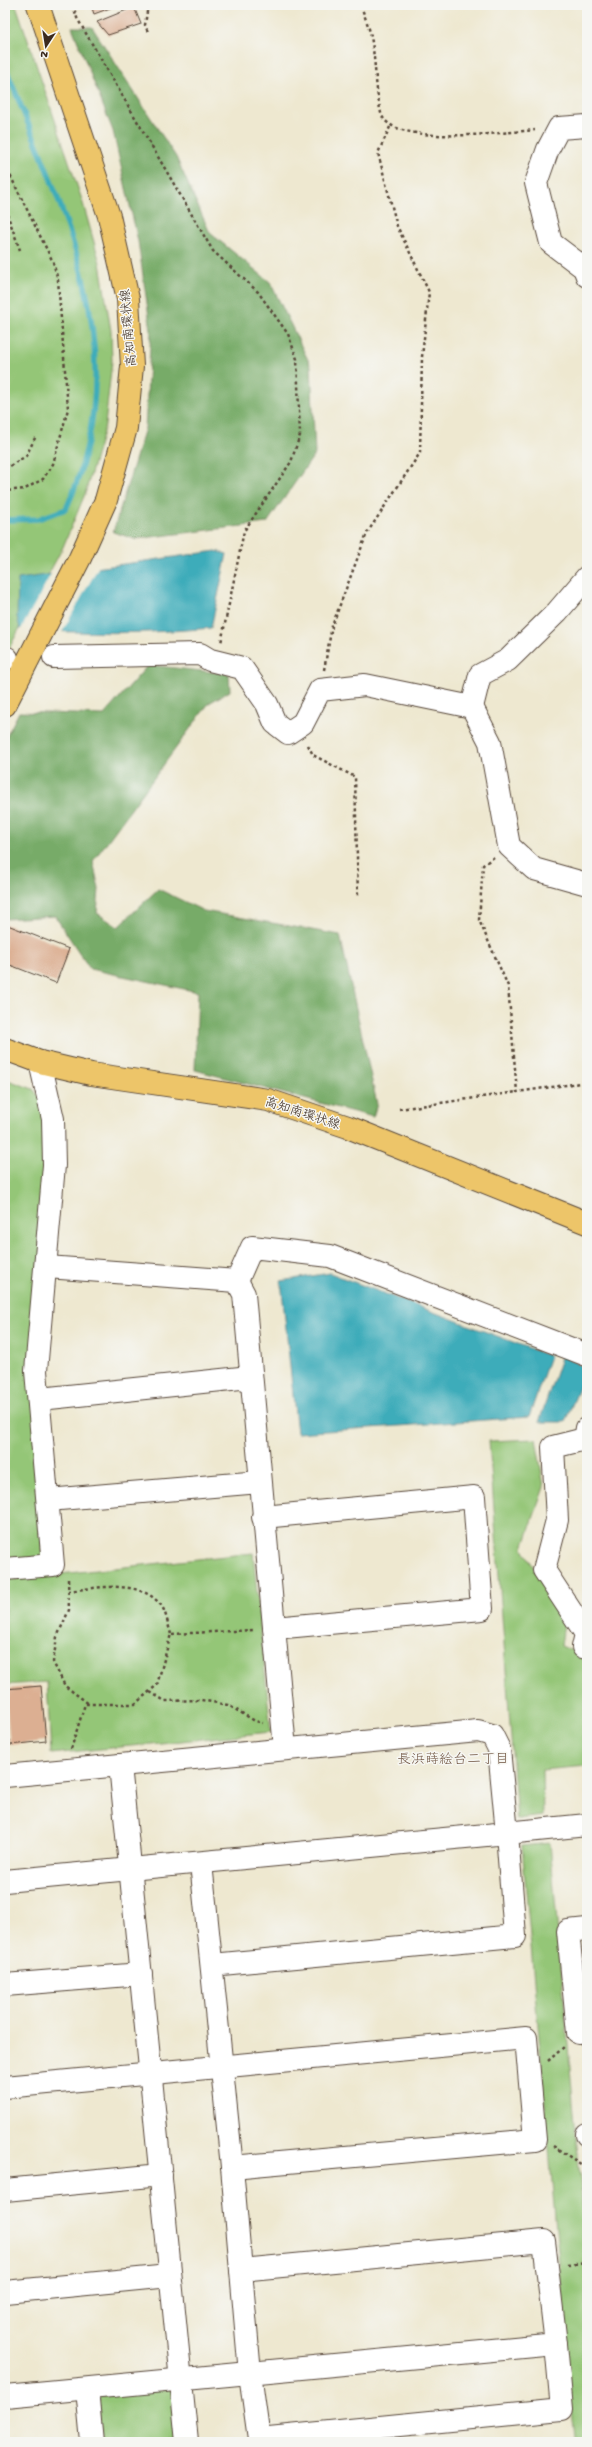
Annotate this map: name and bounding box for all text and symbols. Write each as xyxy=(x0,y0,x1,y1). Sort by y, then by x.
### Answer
north arrow xyxy=(26,26,66,66)
text: N xyxy=(40,47,49,60)
street label: 高知南環状線 xyxy=(118,287,140,367)
street label: 高知南環状線 xyxy=(263,1094,343,1134)
district label: 長浜蒔絵台二丁目 xyxy=(397,1752,509,1769)

